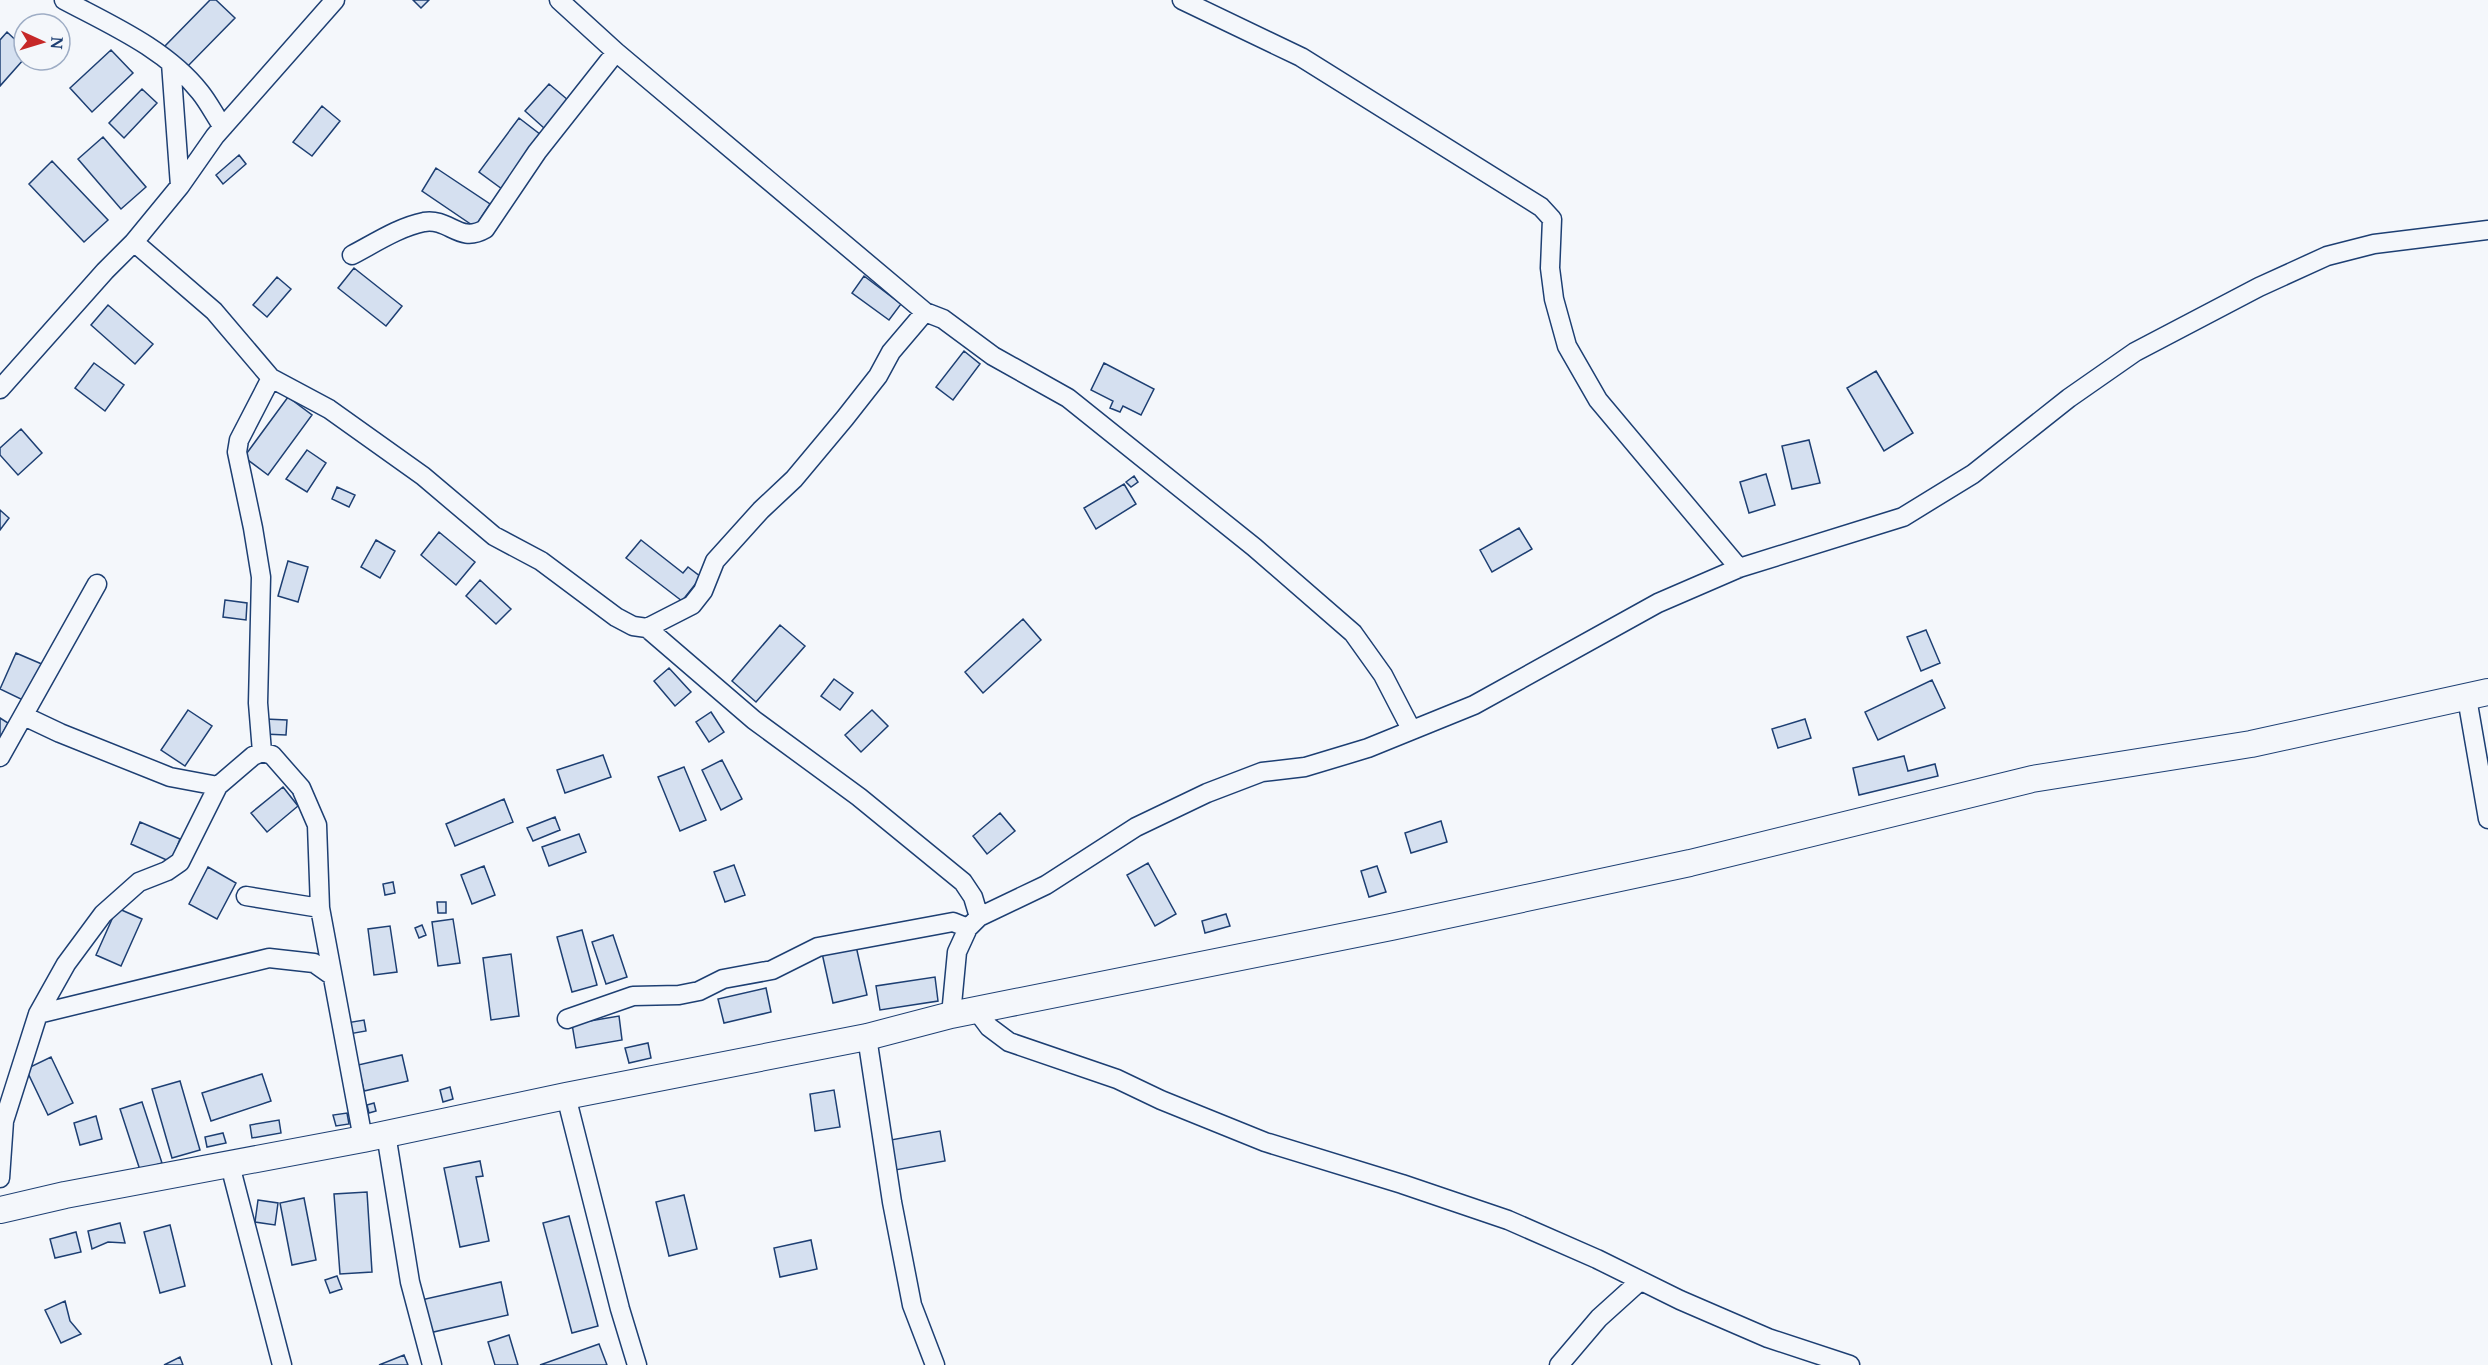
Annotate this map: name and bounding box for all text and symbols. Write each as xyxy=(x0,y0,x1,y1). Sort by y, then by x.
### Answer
north arrow xyxy=(12,12,72,72)
text: N xyxy=(46,36,68,50)

